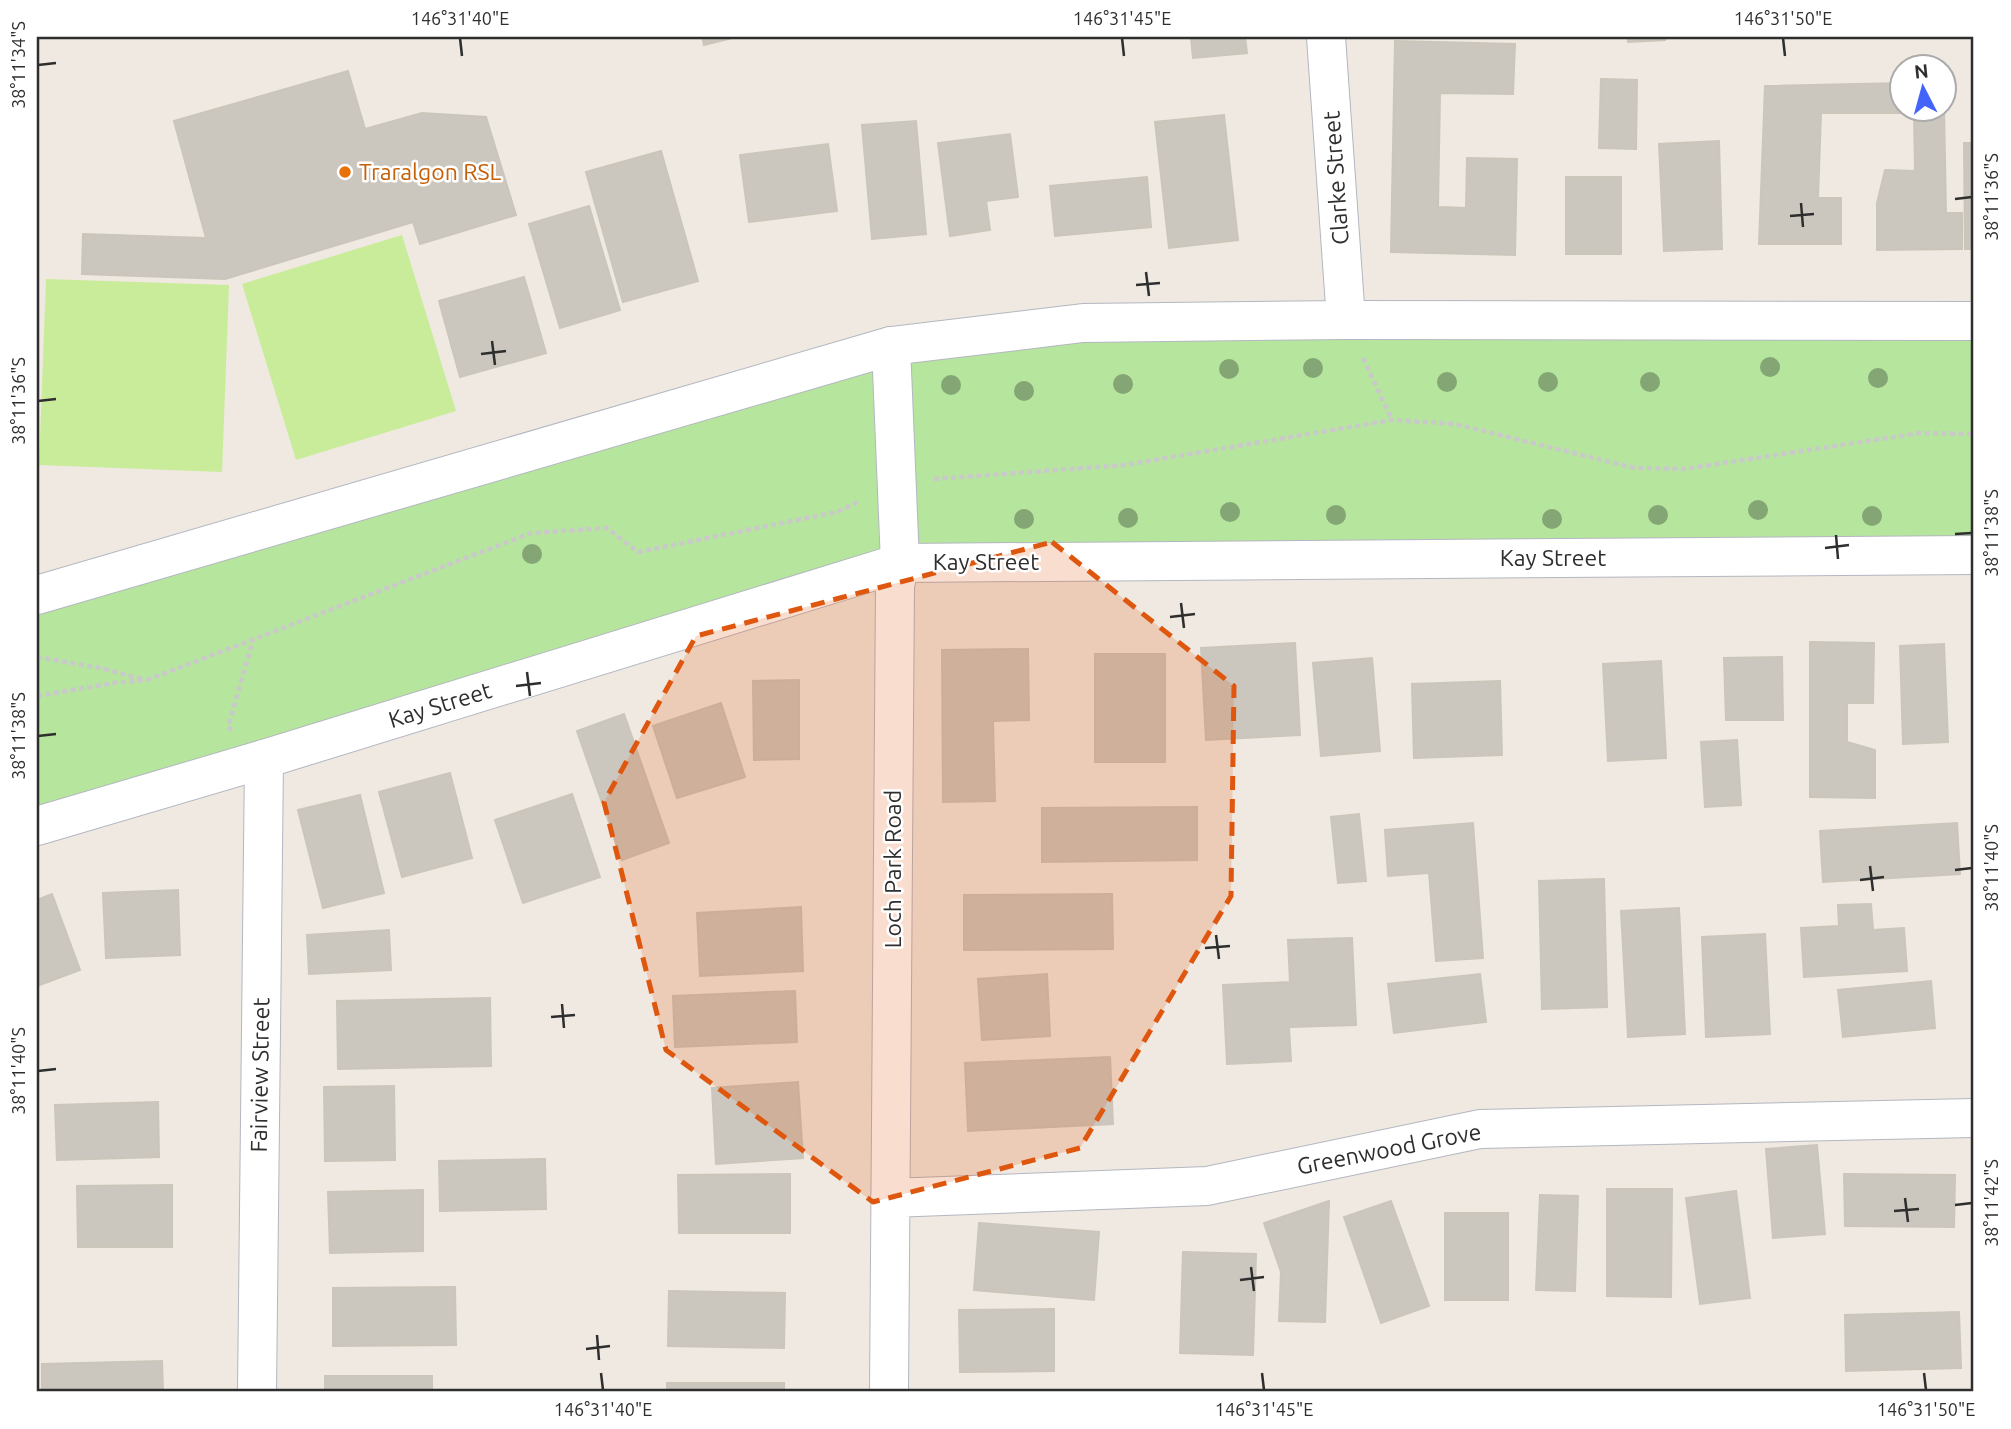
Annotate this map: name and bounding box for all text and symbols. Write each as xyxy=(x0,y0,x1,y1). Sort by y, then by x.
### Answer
text: 146°31'40"E xyxy=(411,8,509,28)
text: 146°31'45"E xyxy=(1073,8,1171,28)
text: 146°31'50"E xyxy=(1734,8,1832,28)
text: 38°11'34"S xyxy=(8,21,28,109)
north arrow xyxy=(1888,52,1958,122)
text: N xyxy=(1913,59,1929,83)
street label: Clarke Street xyxy=(1318,110,1353,246)
text: 38°11'36"S xyxy=(1981,153,2001,241)
place label: Traralgon RSL xyxy=(359,159,502,184)
marker: Traralgon RSL xyxy=(337,164,353,180)
text: 38°11'36"S xyxy=(8,357,28,445)
text: 38°11'38"S xyxy=(1981,489,2001,577)
street label: Kay Street xyxy=(1500,545,1606,570)
street label: Kay Street xyxy=(933,549,1039,574)
street label: Kay Street xyxy=(385,677,494,732)
text: 38°11'38"S xyxy=(8,692,28,780)
street label: Loch Park Road xyxy=(880,790,905,948)
text: 38°11'40"S xyxy=(1981,824,2001,912)
street label: Fairview Street xyxy=(246,997,273,1153)
text: 38°11'40"S xyxy=(8,1027,28,1115)
street label: Greenwood Grove xyxy=(1295,1118,1483,1179)
text: 38°11'42"S xyxy=(1981,1159,2001,1247)
text: 146°31'40"E xyxy=(554,1399,652,1419)
text: 146°31'45"E xyxy=(1215,1399,1313,1419)
text: 146°31'50"E xyxy=(1877,1399,1975,1419)

